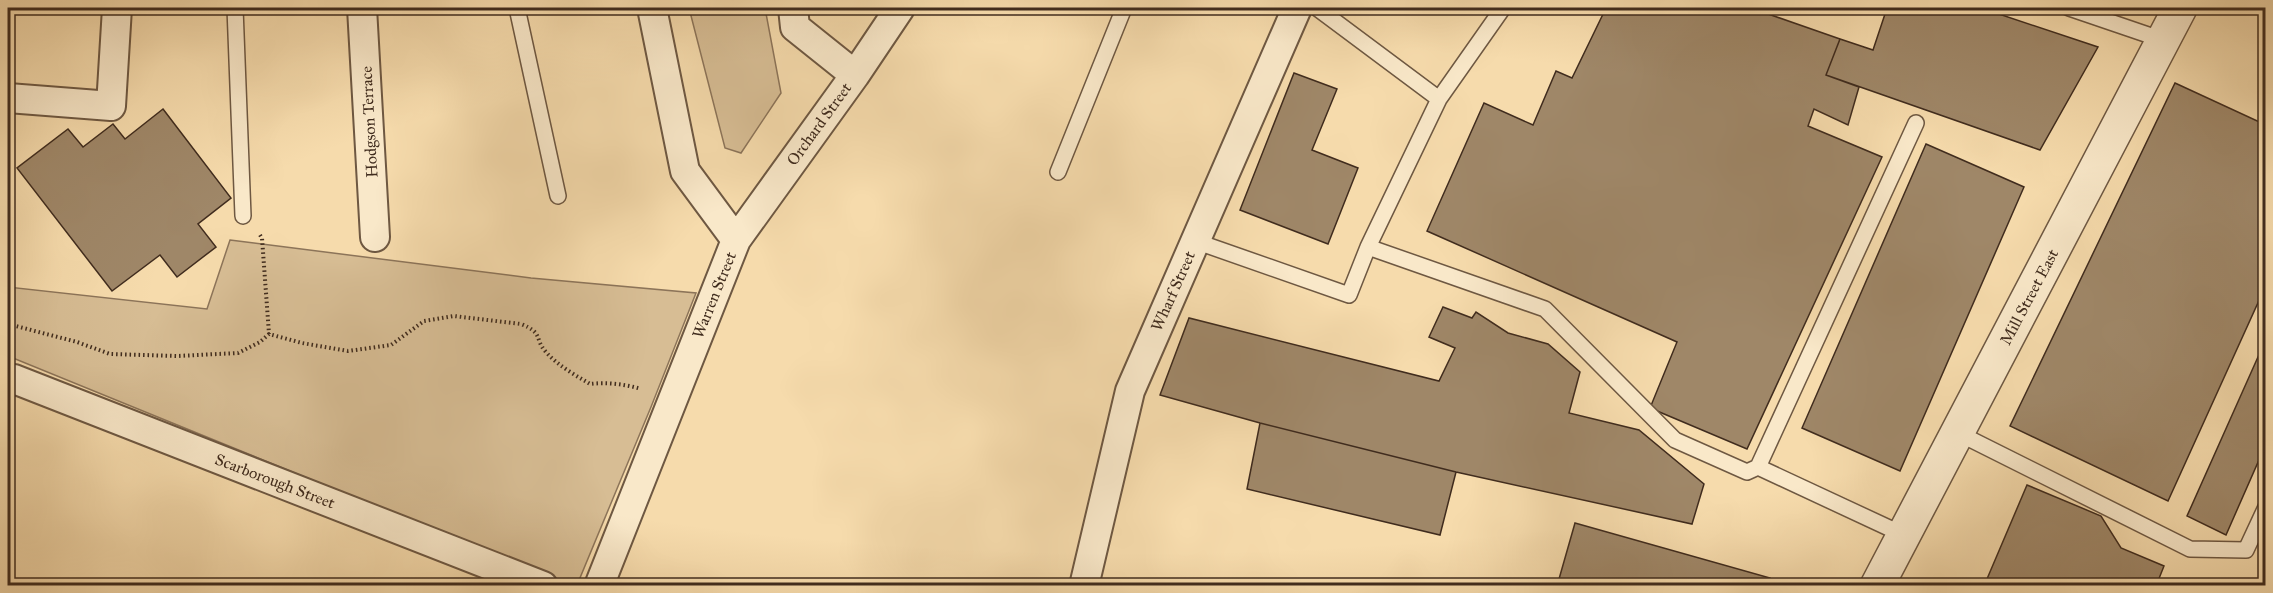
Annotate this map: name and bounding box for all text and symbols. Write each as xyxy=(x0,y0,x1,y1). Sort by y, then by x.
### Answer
street label: Hodgson Terrace xyxy=(357,65,382,178)
street label: Orchard Street xyxy=(783,79,856,169)
street label: Mill Street East xyxy=(1996,245,2062,348)
street label: Wharf Street xyxy=(1147,248,1199,334)
street label: Warren Street xyxy=(688,249,740,341)
street label: Scarborough Street xyxy=(212,449,338,514)

